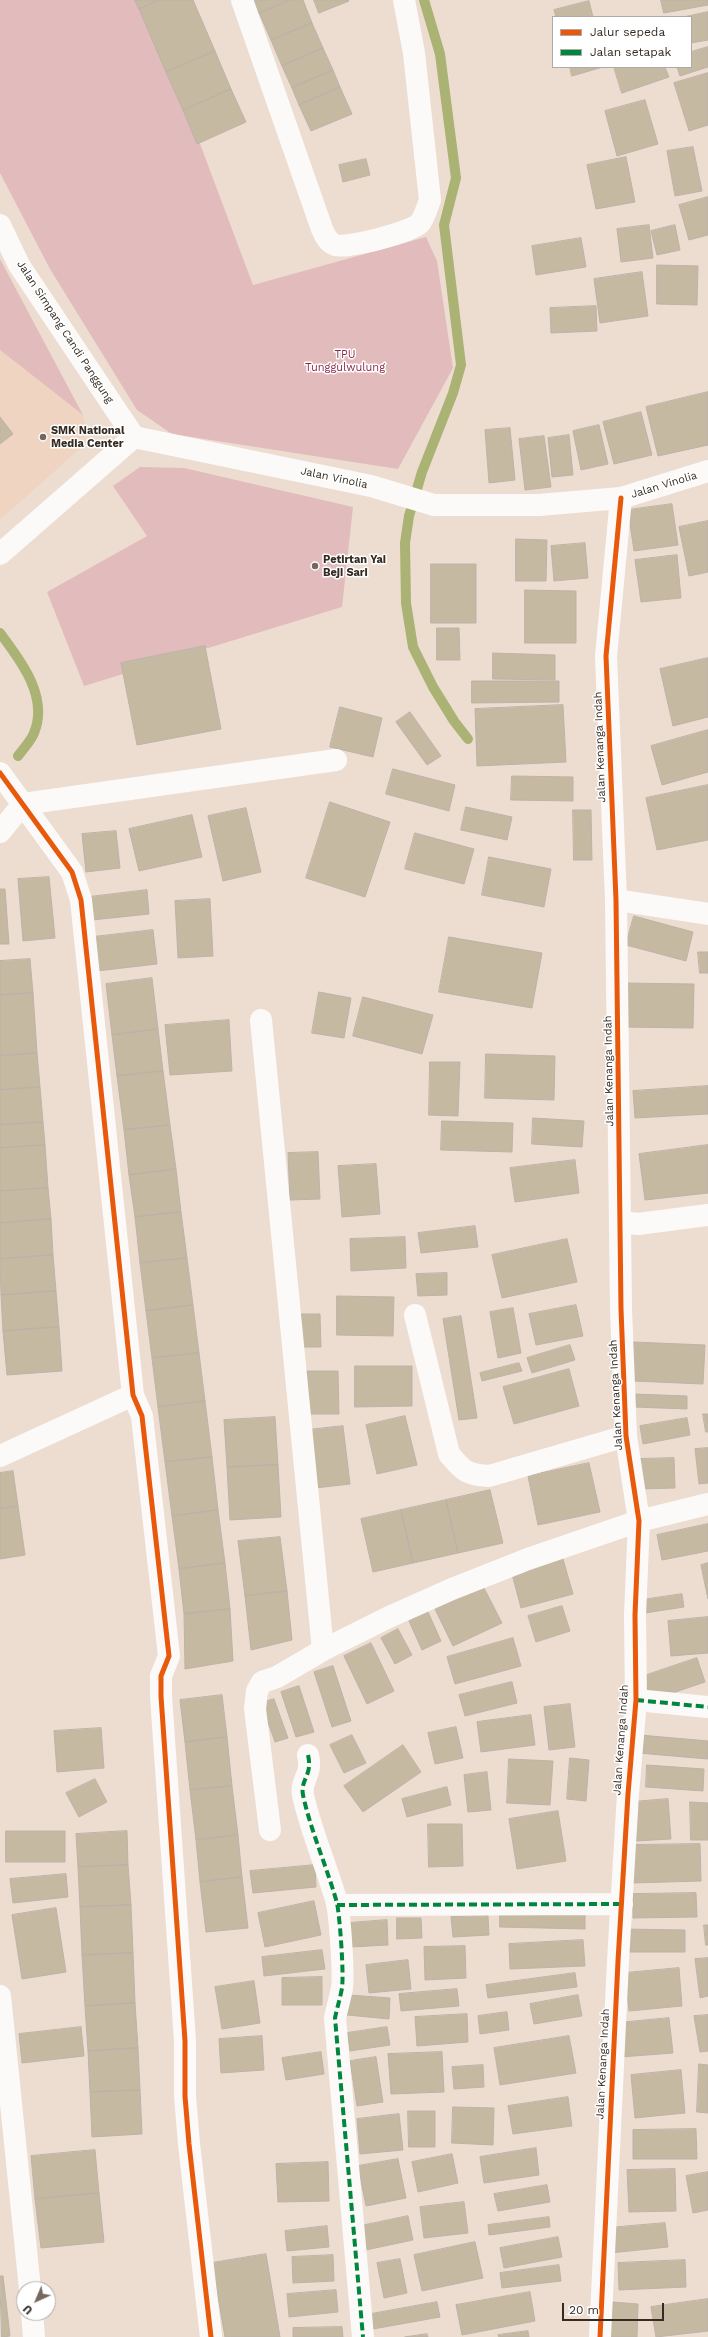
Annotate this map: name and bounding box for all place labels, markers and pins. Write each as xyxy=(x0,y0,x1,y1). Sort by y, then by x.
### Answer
place label: SMK National Media Center xyxy=(51,424,125,450)
marker: SMK National Media Center xyxy=(38,432,48,442)
place label: Petirtan Yai Beji Sari xyxy=(323,553,386,579)
marker: Petirtan Yai Beji Sari xyxy=(310,561,320,571)

